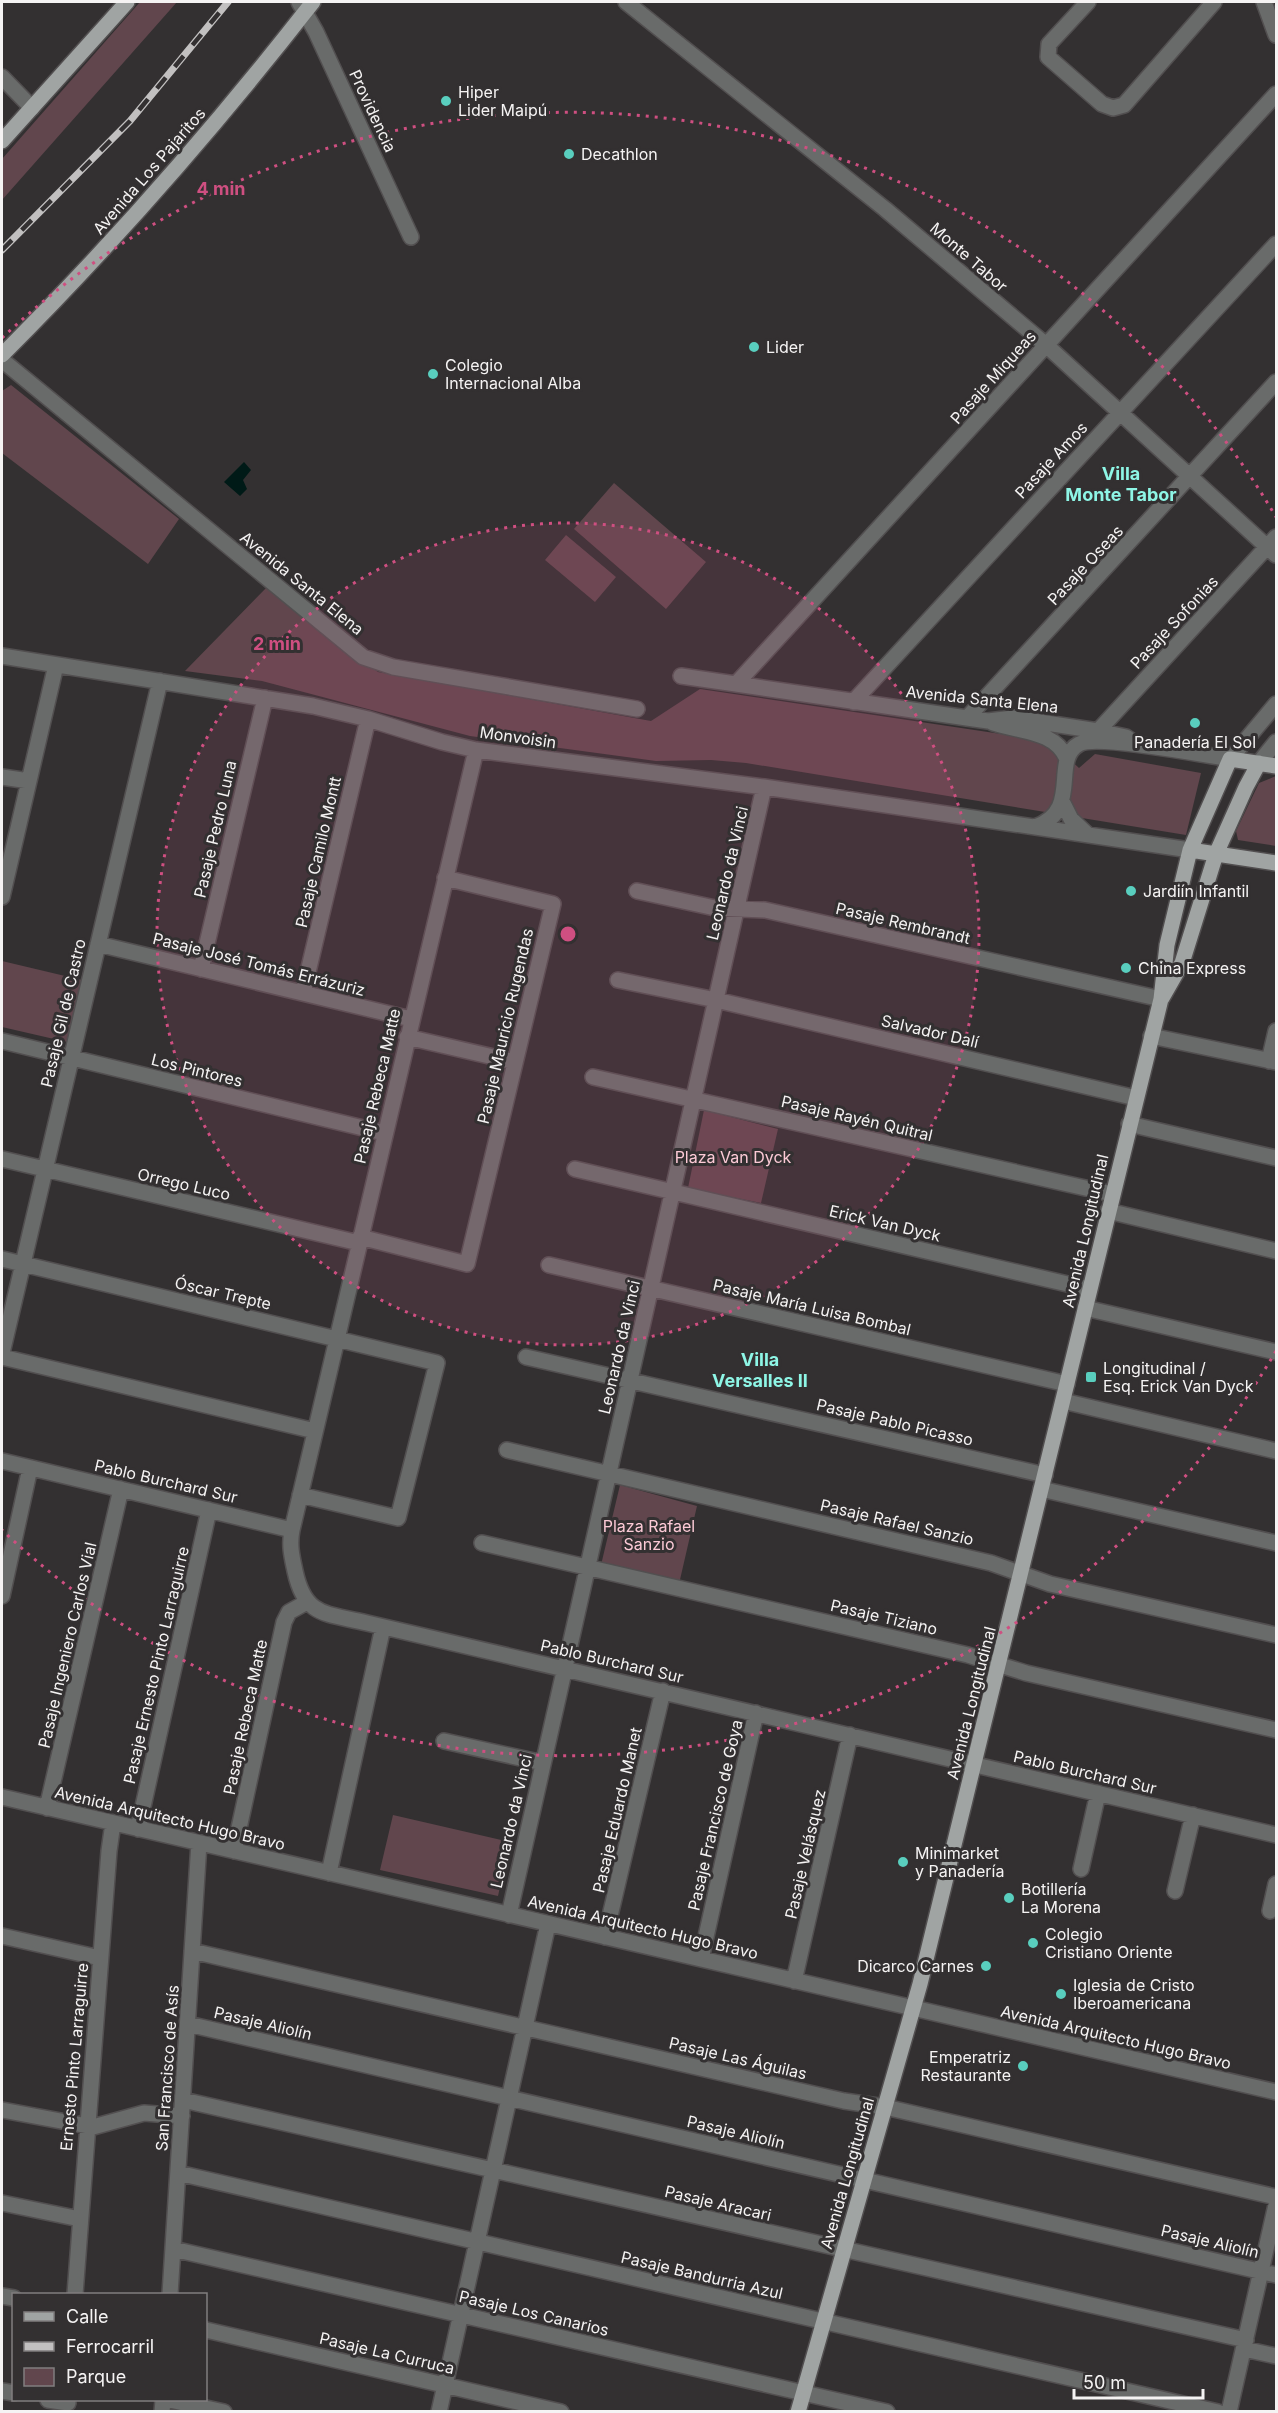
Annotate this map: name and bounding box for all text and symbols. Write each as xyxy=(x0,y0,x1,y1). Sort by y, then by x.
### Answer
street label: Providencia xyxy=(345,67,401,155)
place label: Hiper Lider Maipú xyxy=(458,82,547,120)
marker: Hiper Lider Maipú xyxy=(439,94,453,108)
street label: Avenida Los Pajaritos xyxy=(88,104,210,238)
place label: Decathlon xyxy=(581,144,658,164)
marker: Decathlon xyxy=(562,147,576,161)
text: 4 min xyxy=(197,178,245,199)
street label: Monte Tabor xyxy=(926,218,1012,296)
street label: Pasaje Miqueas xyxy=(946,326,1040,428)
place label: Lider xyxy=(766,337,804,357)
marker: Lider xyxy=(747,340,761,354)
place label: Colegio Internacional Alba xyxy=(445,355,581,393)
marker: Colegio Internacional Alba xyxy=(426,367,440,381)
street label: Pasaje Amos xyxy=(1010,418,1092,502)
district label: Villa Monte Tabor xyxy=(1065,463,1177,505)
street label: Pasaje Oseas xyxy=(1043,521,1127,609)
street label: Avenida Santa Elena xyxy=(236,527,368,639)
street label: Pasaje Sofonias xyxy=(1126,571,1222,673)
text: 2 min xyxy=(253,633,301,654)
street label: Avenida Santa Elena xyxy=(905,681,1059,717)
marker: Panadería El Sol xyxy=(1188,716,1202,730)
street label: Monvoisin xyxy=(478,722,558,752)
place label: Panadería El Sol xyxy=(1134,732,1256,752)
street label: Pasaje Pedro Luna xyxy=(189,758,241,900)
street label: Pasaje Camilo Montt xyxy=(291,775,345,929)
street label: Leonardo da Vinci xyxy=(702,804,752,942)
place label: Jardiín Infantil xyxy=(1143,881,1249,901)
marker: Jardiín Infantil xyxy=(1124,884,1138,898)
street label: Pasaje Rembrandt xyxy=(834,898,972,948)
centre of rings xyxy=(558,924,578,944)
street label: Pasaje Mauricio Rugendas xyxy=(473,926,537,1126)
street label: Pasaje José Tomás Errázuriz xyxy=(151,928,367,1000)
street label: Pasaje Gil de Castro xyxy=(36,937,90,1089)
place label: China Express xyxy=(1138,958,1246,978)
marker: China Express xyxy=(1119,961,1133,975)
street label: Pasaje Rebeca Matte xyxy=(349,1007,405,1165)
street label: Salvador Dalí xyxy=(879,1010,981,1052)
street label: Los Pintores xyxy=(149,1049,245,1091)
street label: Pasaje Rayén Quitral xyxy=(779,1091,935,1145)
park label: Plaza Van Dyck xyxy=(675,1147,792,1167)
street label: Avenida Longitudinal xyxy=(1058,1152,1112,1310)
street label: Orrego Luco xyxy=(136,1164,232,1204)
street label: Erick Van Dyck xyxy=(827,1200,943,1246)
street label: Óscar Trepte xyxy=(173,1272,273,1314)
street label: Pasaje María Luisa Bombal xyxy=(711,1274,913,1340)
street label: Leonardo da Vinci xyxy=(594,1278,644,1416)
district label: Villa Versalles II xyxy=(712,1349,808,1391)
place label: Longitudinal / Esq. Erick Van Dyck xyxy=(1103,1358,1254,1396)
marker: Longitudinal / Esq. Erick Van Dyck xyxy=(1084,1370,1098,1384)
street label: Pasaje Pablo Picasso xyxy=(815,1394,975,1450)
street label: Pablo Burchard Sur xyxy=(93,1455,239,1507)
street label: Pasaje Rafael Sanzio xyxy=(818,1495,976,1549)
park label: Plaza Rafael Sanzio xyxy=(603,1516,695,1554)
street label: Pasaje Ingeniero Carlos Vial xyxy=(34,1540,100,1750)
street label: Pasaje Ernesto Pinto Larraguirre xyxy=(119,1544,193,1786)
street label: Pasaje Tiziano xyxy=(829,1595,939,1639)
street label: Avenida Longitudinal xyxy=(942,1624,1000,1782)
street label: Pablo Burchard Sur xyxy=(539,1635,685,1687)
street label: Pasaje Rebeca Matte xyxy=(219,1637,271,1797)
street label: Pasaje Francisco de Goya xyxy=(683,1718,747,1912)
street label: Pasaje Eduardo Manet xyxy=(588,1725,646,1895)
street label: Pablo Burchard Sur xyxy=(1012,1746,1158,1798)
street label: Leonardo da Vinci xyxy=(486,1752,536,1890)
street label: Avenida Arquitecto Hugo Bravo xyxy=(53,1782,287,1854)
street label: Pasaje Velásquez xyxy=(780,1787,830,1921)
place label: Minimarket y Panadería xyxy=(915,1843,1004,1881)
marker: Minimarket y Panadería xyxy=(896,1855,910,1869)
place label: Botillería La Morena xyxy=(1021,1879,1101,1917)
street label: Avenida Arquitecto Hugo Bravo xyxy=(526,1891,760,1963)
marker: Botillería La Morena xyxy=(1002,1891,1016,1905)
place label: Colegio Cristiano Oriente xyxy=(1045,1924,1173,1962)
marker: Colegio Cristiano Oriente xyxy=(1026,1936,1040,1950)
place label: Dicarco Carnes xyxy=(857,1956,974,1976)
marker: Dicarco Carnes xyxy=(979,1959,993,1973)
street label: Ernesto Pinto Larraguirre xyxy=(56,1962,92,2152)
place label: Iglesia de Cristo Iberoamericana xyxy=(1073,1975,1195,2013)
street label: San Francisco de Asís xyxy=(151,1984,183,2152)
marker: Iglesia de Cristo Iberoamericana xyxy=(1054,1987,1068,2001)
street label: Avenida Arquitecto Hugo Bravo xyxy=(999,2001,1233,2073)
street label: Pasaje Aliolín xyxy=(212,2002,314,2044)
street label: Pasaje Las Águilas xyxy=(667,2032,809,2084)
place label: Emperatriz Restaurante xyxy=(921,2047,1011,2085)
marker: Emperatriz Restaurante xyxy=(1016,2059,1030,2073)
street label: Avenida Longitudinal xyxy=(816,2095,878,2251)
street label: Pasaje Aliolín xyxy=(685,2111,787,2153)
street label: Pasaje Aracari xyxy=(663,2181,773,2225)
street label: Pasaje Aliolín xyxy=(1159,2220,1261,2262)
street label: Pasaje Bandurria Azul xyxy=(619,2247,785,2303)
street label: Pasaje Los Canarios xyxy=(457,2286,611,2340)
legend xyxy=(12,2293,207,2401)
text: Calle xyxy=(66,2306,108,2327)
street label: Pasaje La Curruca xyxy=(317,2328,457,2378)
text: Ferrocarril xyxy=(66,2336,154,2357)
scale bar xyxy=(1074,2362,1203,2400)
text: Parque xyxy=(66,2366,126,2387)
text: 50 m xyxy=(1083,2372,1126,2393)

